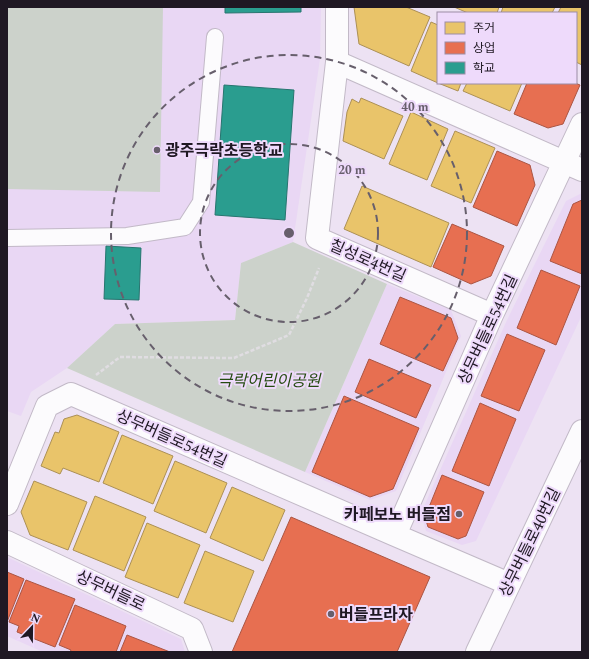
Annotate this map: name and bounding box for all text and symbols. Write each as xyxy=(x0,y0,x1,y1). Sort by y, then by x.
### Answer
legend xyxy=(437,12,577,84)
text: 주거 xyxy=(473,19,495,38)
text: 상업 xyxy=(473,39,495,58)
text: 학교 xyxy=(473,59,495,78)
text: 40 m xyxy=(401,98,429,117)
place label: 광주극락초등학교 xyxy=(165,139,283,163)
marker: 광주극락초등학교 xyxy=(152,145,162,155)
text: 20 m xyxy=(338,161,366,180)
centre of rings xyxy=(282,226,296,240)
street label: 칠성로4번길 xyxy=(325,233,410,288)
street label: 상무버들로54번길 xyxy=(452,270,524,388)
park label: 극락어린이공원 xyxy=(217,369,322,393)
street label: 상무버들로54번길 xyxy=(112,404,231,474)
street label: 상무버들로40번길 xyxy=(493,484,567,601)
place label: 카페보노 버들점 xyxy=(344,503,451,527)
marker: 카페보노 버들점 xyxy=(454,509,464,519)
street label: 상무버들로 xyxy=(72,564,149,617)
place label: 버들프라자 xyxy=(339,603,413,627)
north arrow xyxy=(12,607,52,647)
text: N xyxy=(28,609,43,628)
marker: 버들프라자 xyxy=(326,609,336,619)

